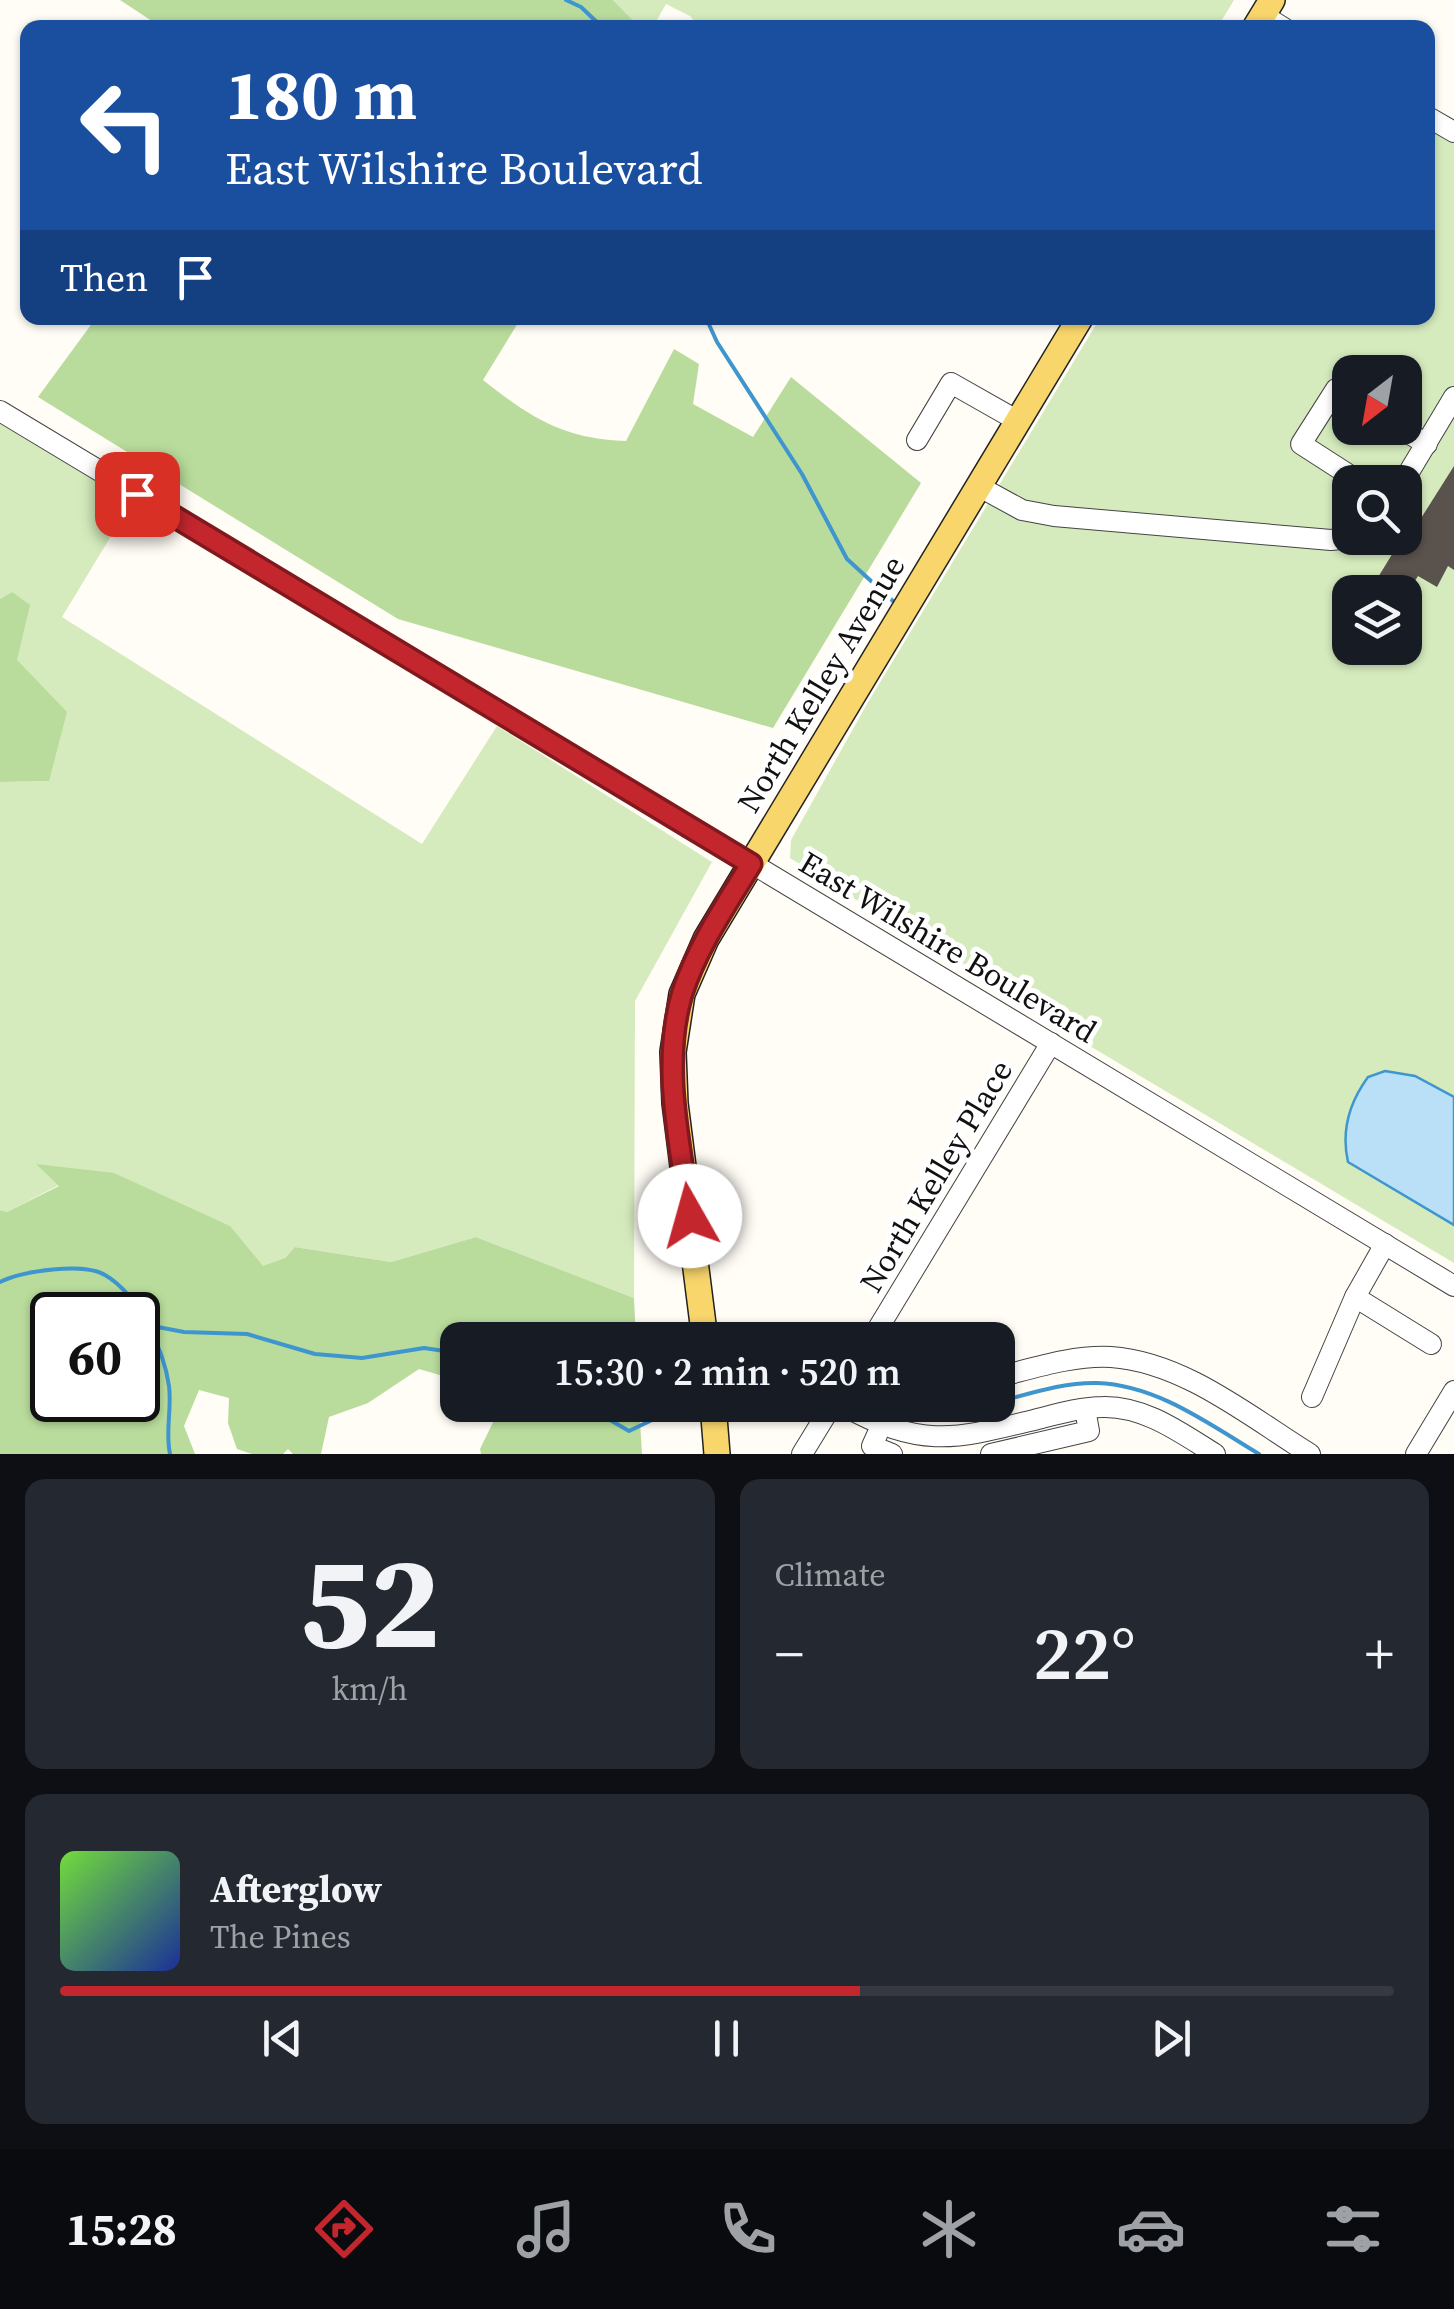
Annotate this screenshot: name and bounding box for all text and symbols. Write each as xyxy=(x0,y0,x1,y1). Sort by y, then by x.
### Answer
text: 180 m xyxy=(225,46,417,142)
icon: left xyxy=(60,60,190,190)
text: East Wilshire Boulevard xyxy=(225,137,703,199)
icon: arrive xyxy=(168,250,223,305)
text: Then xyxy=(60,252,148,304)
north arrow xyxy=(1332,355,1422,445)
map controls xyxy=(1332,355,1422,665)
pin xyxy=(95,452,180,537)
button: search xyxy=(1332,465,1422,555)
icon: arrive xyxy=(110,467,165,522)
street label: North Kelley Avenue xyxy=(727,547,915,821)
button: layers xyxy=(1332,575,1422,665)
street label: East Wilshire Boulevard xyxy=(791,841,1105,1053)
street label: North Kelley Place xyxy=(849,1052,1023,1300)
position arrow xyxy=(638,1164,742,1268)
speed limit sign: 60 xyxy=(30,1292,160,1422)
text: 15:30 · 2 min · 520 m xyxy=(554,1346,901,1398)
text: 52 xyxy=(299,1512,440,1691)
text: Climate xyxy=(775,1553,886,1597)
text: 22° xyxy=(1033,1601,1136,1704)
text: − xyxy=(775,1616,804,1691)
text: + xyxy=(1365,1616,1394,1691)
text: km/h xyxy=(332,1667,408,1711)
text: Afterglow xyxy=(210,1863,382,1915)
text: The Pines xyxy=(210,1915,351,1959)
icon: previous xyxy=(255,2011,310,2066)
icon: pause xyxy=(699,2011,754,2066)
icon: next xyxy=(1144,2011,1199,2066)
icon: directions xyxy=(309,2194,379,2264)
icon: music xyxy=(511,2194,581,2264)
icon: phone xyxy=(713,2194,783,2264)
icon: climate xyxy=(914,2194,984,2264)
icon: car xyxy=(1116,2194,1186,2264)
icon: filters xyxy=(1318,2194,1388,2264)
text: 15:28 xyxy=(66,2198,177,2260)

